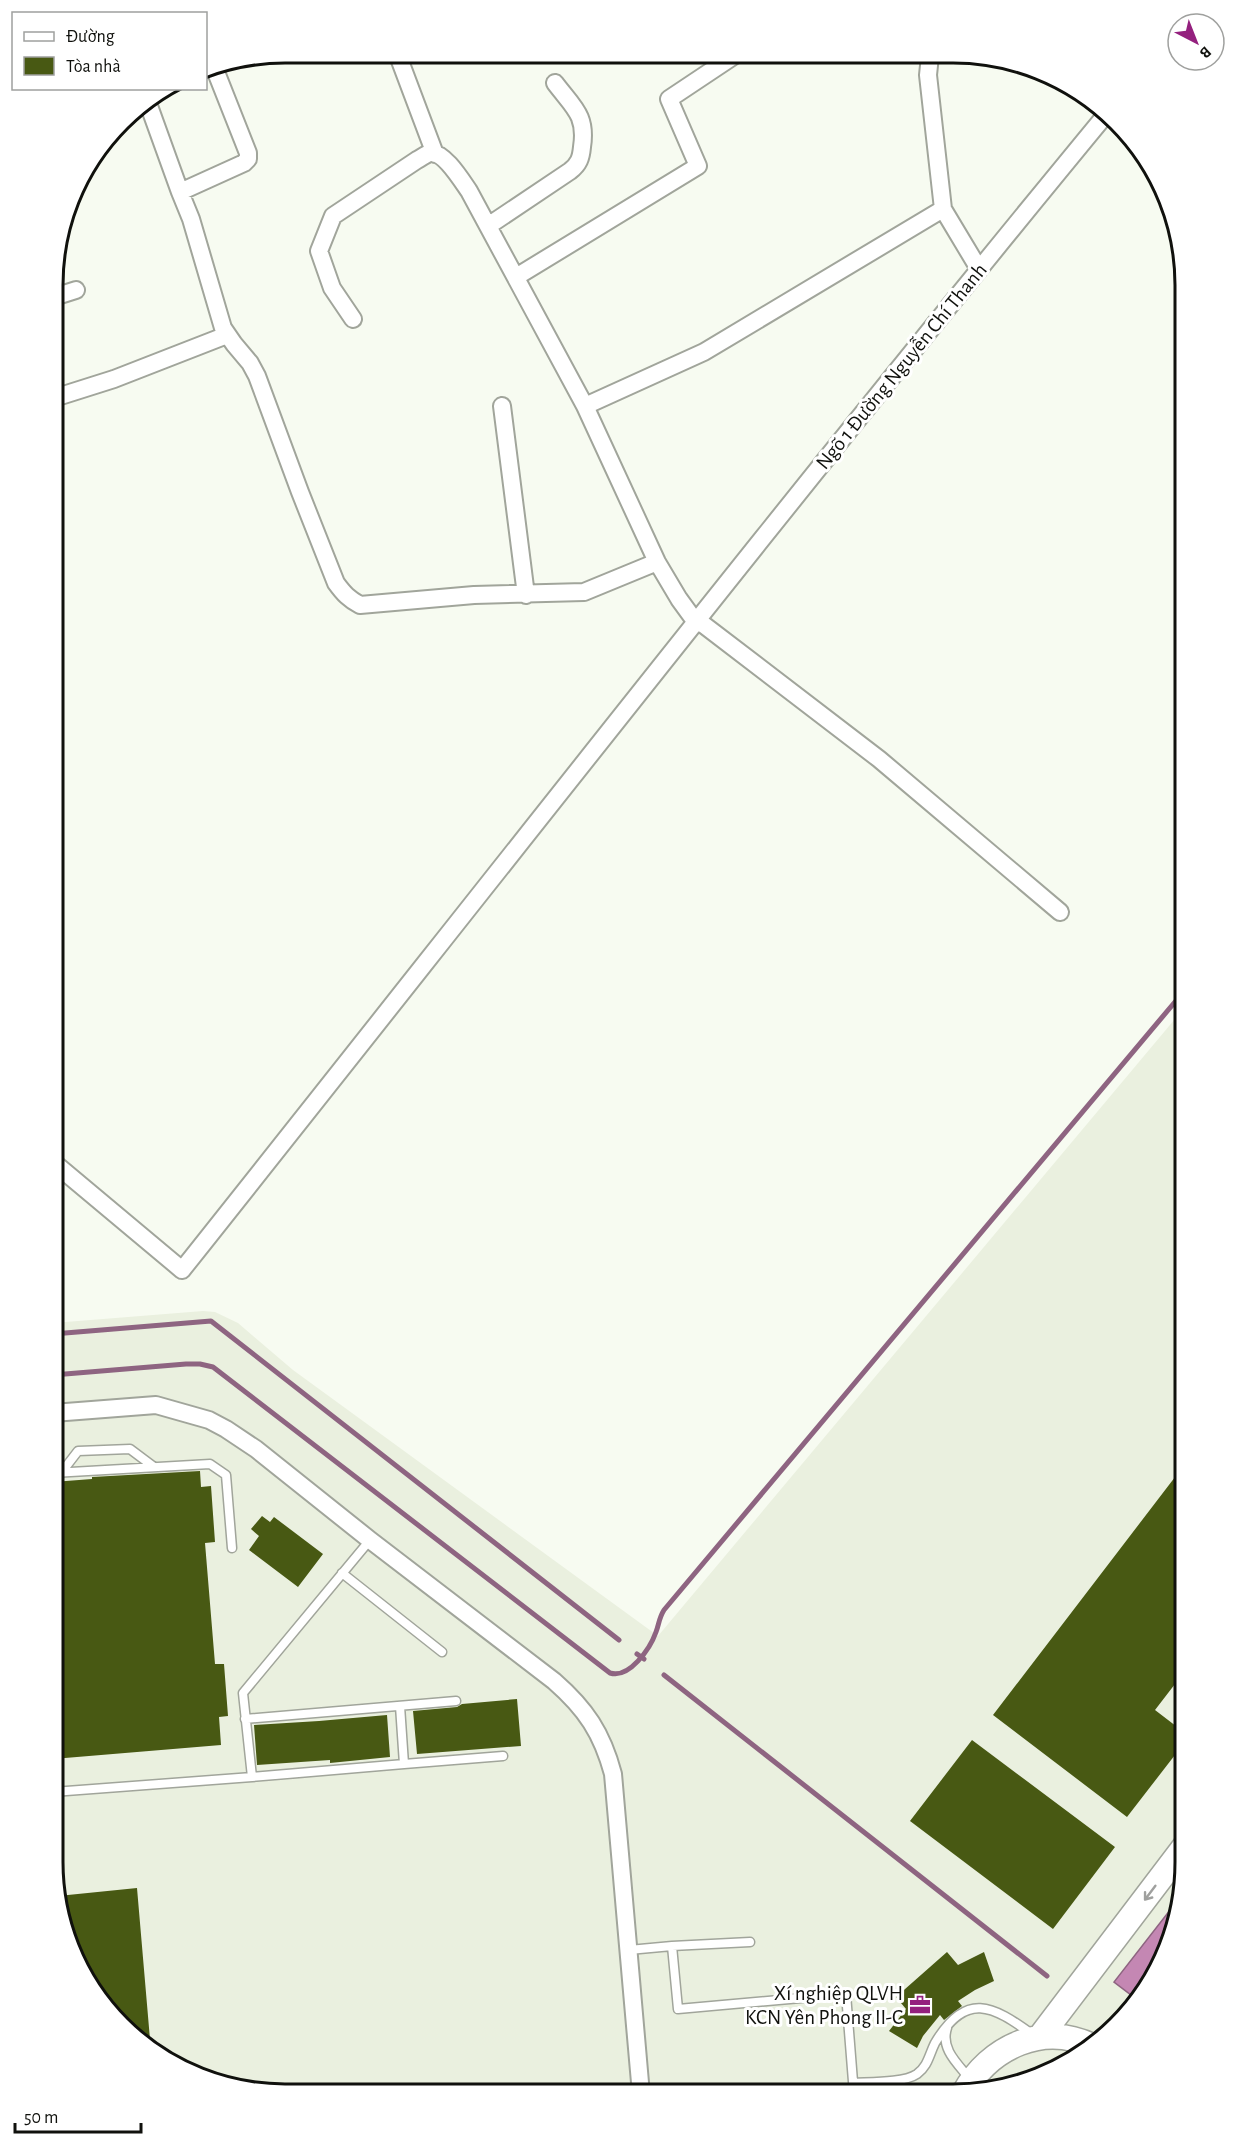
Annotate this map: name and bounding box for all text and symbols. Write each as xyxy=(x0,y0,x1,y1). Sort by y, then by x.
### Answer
legend xyxy=(12,12,207,90)
north arrow xyxy=(1166,12,1226,72)
text: Đường xyxy=(66,28,115,46)
text: B xyxy=(1197,43,1214,61)
text: Tòa nhà xyxy=(66,58,121,76)
street label: Ngõ 1 Đường Nguyễn Chí Thanh xyxy=(811,259,991,473)
one-way arrow xyxy=(1143,1884,1156,1900)
place label: Xí nghiệp QLVH KCN Yên Phong II-C xyxy=(745,1983,903,2028)
office icon: Xí nghiệp QLVH KCN Yên Phong II-C xyxy=(908,1993,932,2017)
scale bar xyxy=(15,2096,141,2134)
text: 50 m xyxy=(24,2109,58,2127)

